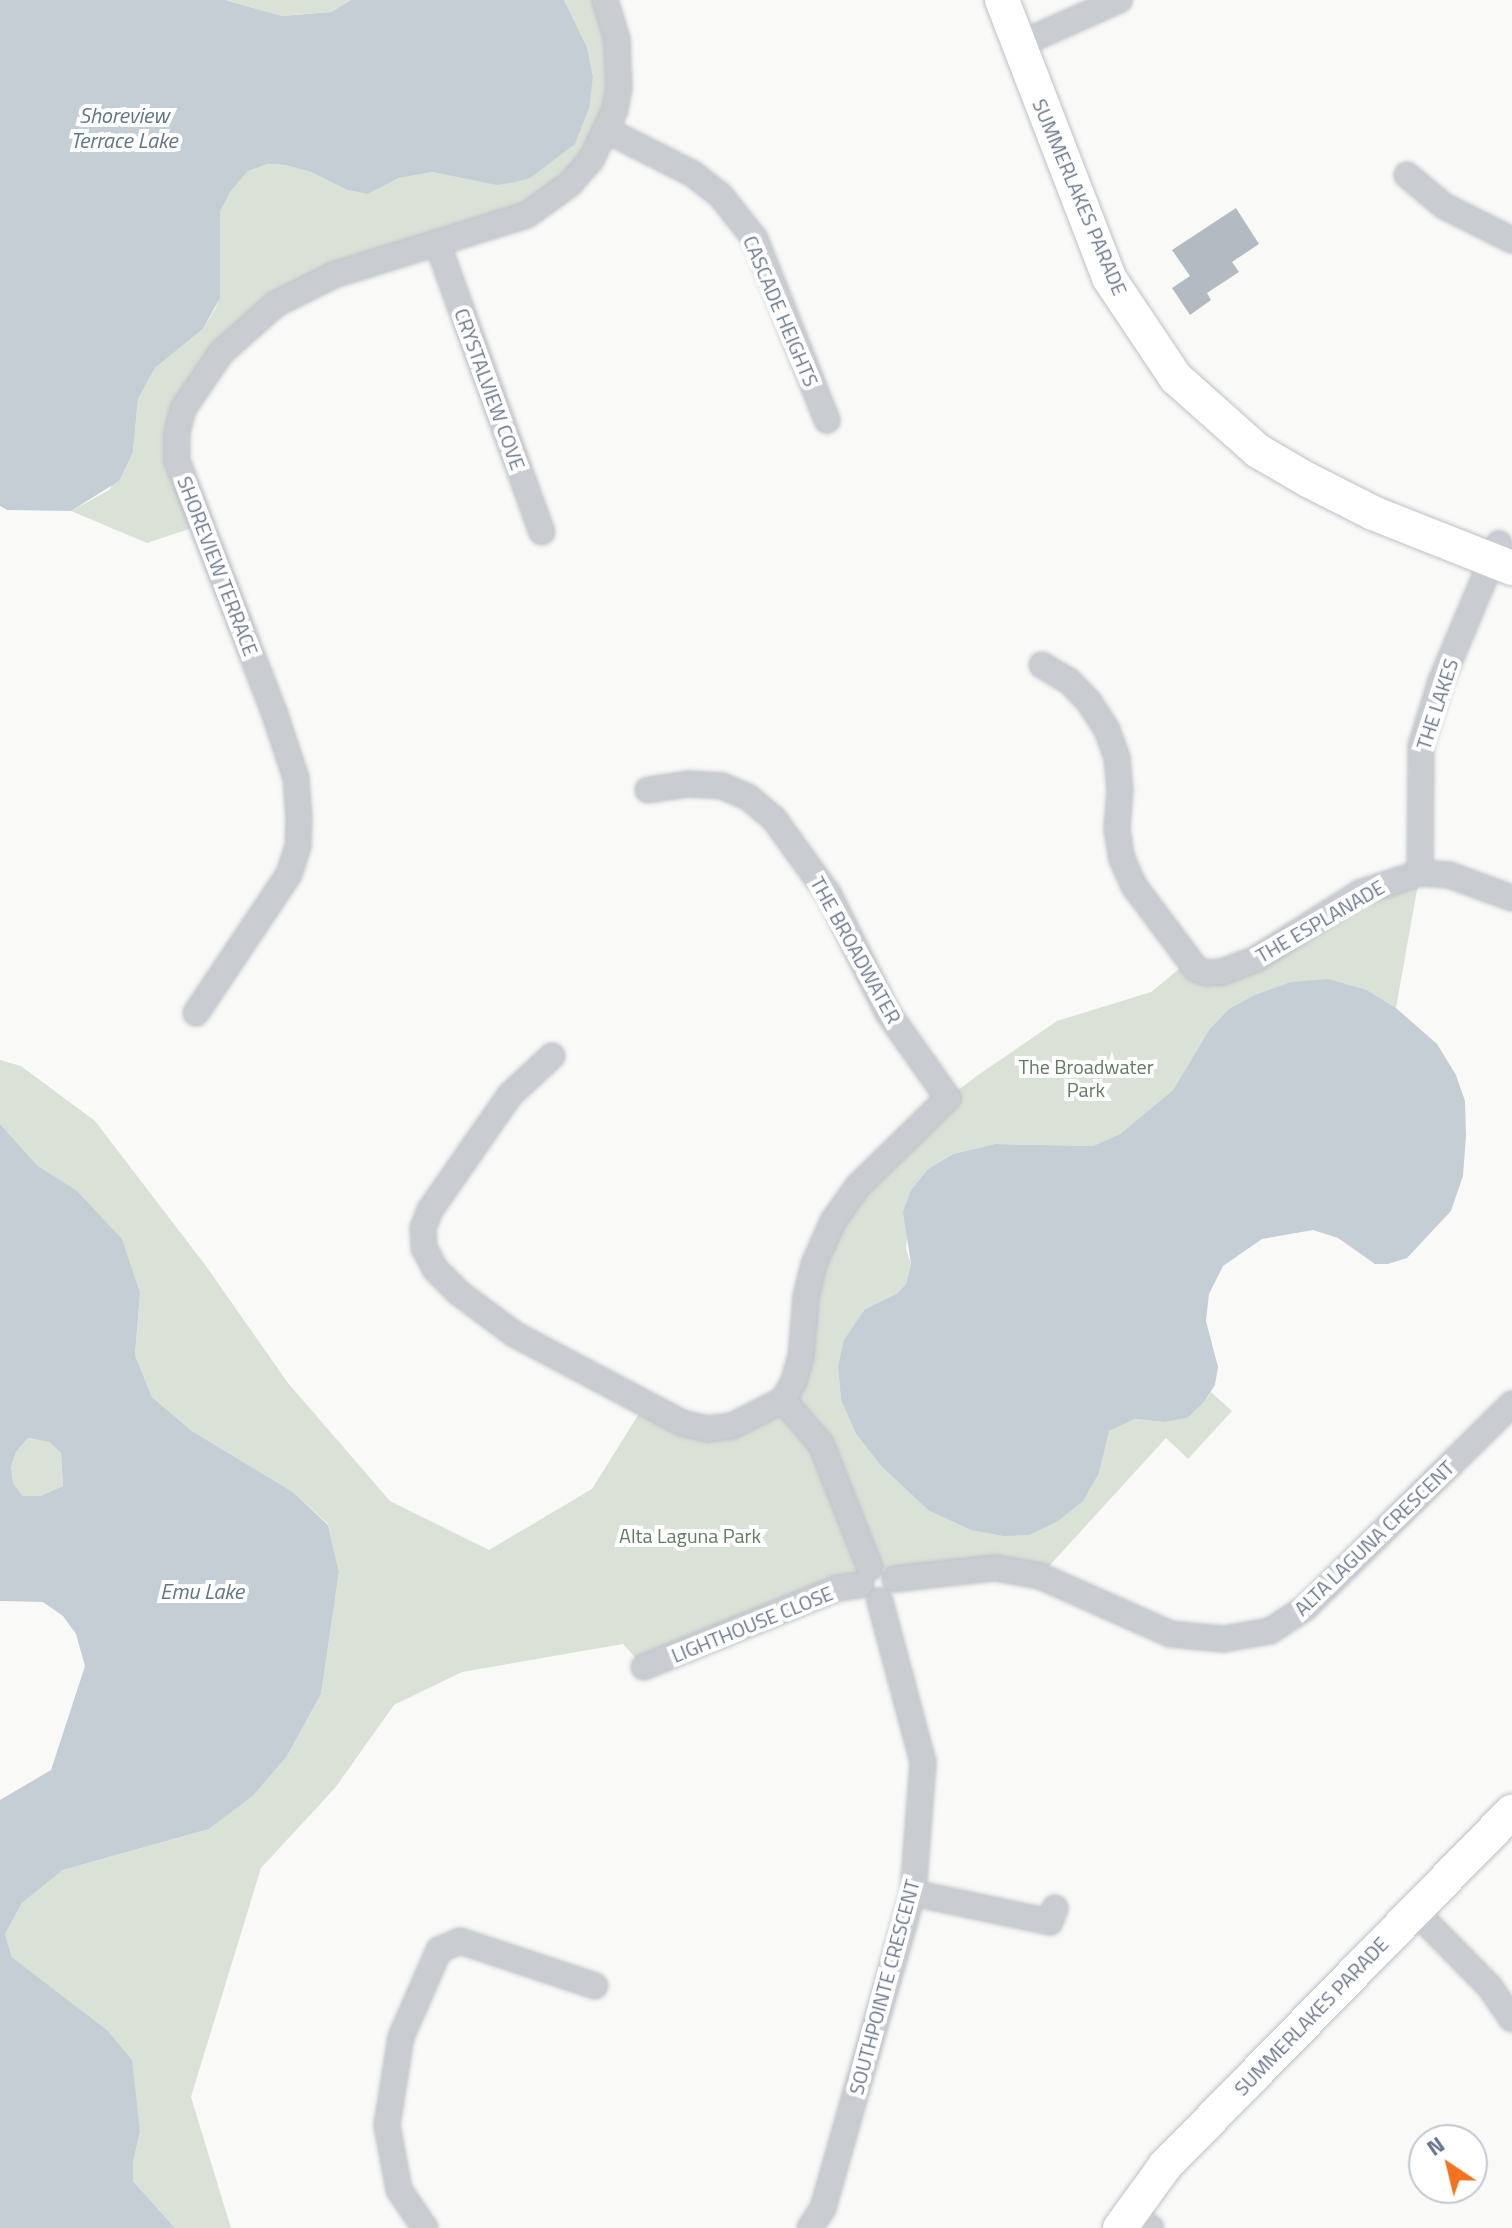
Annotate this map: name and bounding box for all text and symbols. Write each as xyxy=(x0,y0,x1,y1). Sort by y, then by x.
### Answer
street label: SUMMERLAKES PARADE xyxy=(1028,95,1132,299)
water label: Shoreview Terrace Lake xyxy=(70,102,178,154)
street label: CASCADE HEIGHTS xyxy=(738,232,824,390)
street label: CRYSTALVIEW COVE xyxy=(450,305,530,473)
street label: SHOREVIEW TERRACE xyxy=(173,473,263,659)
street label: THE LAKES xyxy=(1411,655,1463,753)
street label: THE BROADWATER xyxy=(806,872,906,1028)
street label: THE ESPLANADE xyxy=(1252,875,1388,967)
park label: The Broadwater Park xyxy=(1018,1055,1154,1102)
street label: ALTA LAGUNA CRESCENT xyxy=(1289,1455,1459,1621)
park label: Alta Laguna Park xyxy=(619,1523,761,1547)
water label: Emu Lake xyxy=(160,1579,244,1605)
street label: LIGHTHOUSE CLOSE xyxy=(668,1581,836,1667)
street label: SOUTHPOINTE CRESCENT xyxy=(844,1877,924,2097)
street label: SUMMERLAKES PARADE xyxy=(1229,1932,1393,2100)
north arrow xyxy=(1408,2124,1488,2204)
text: N xyxy=(1419,2128,1451,2164)

